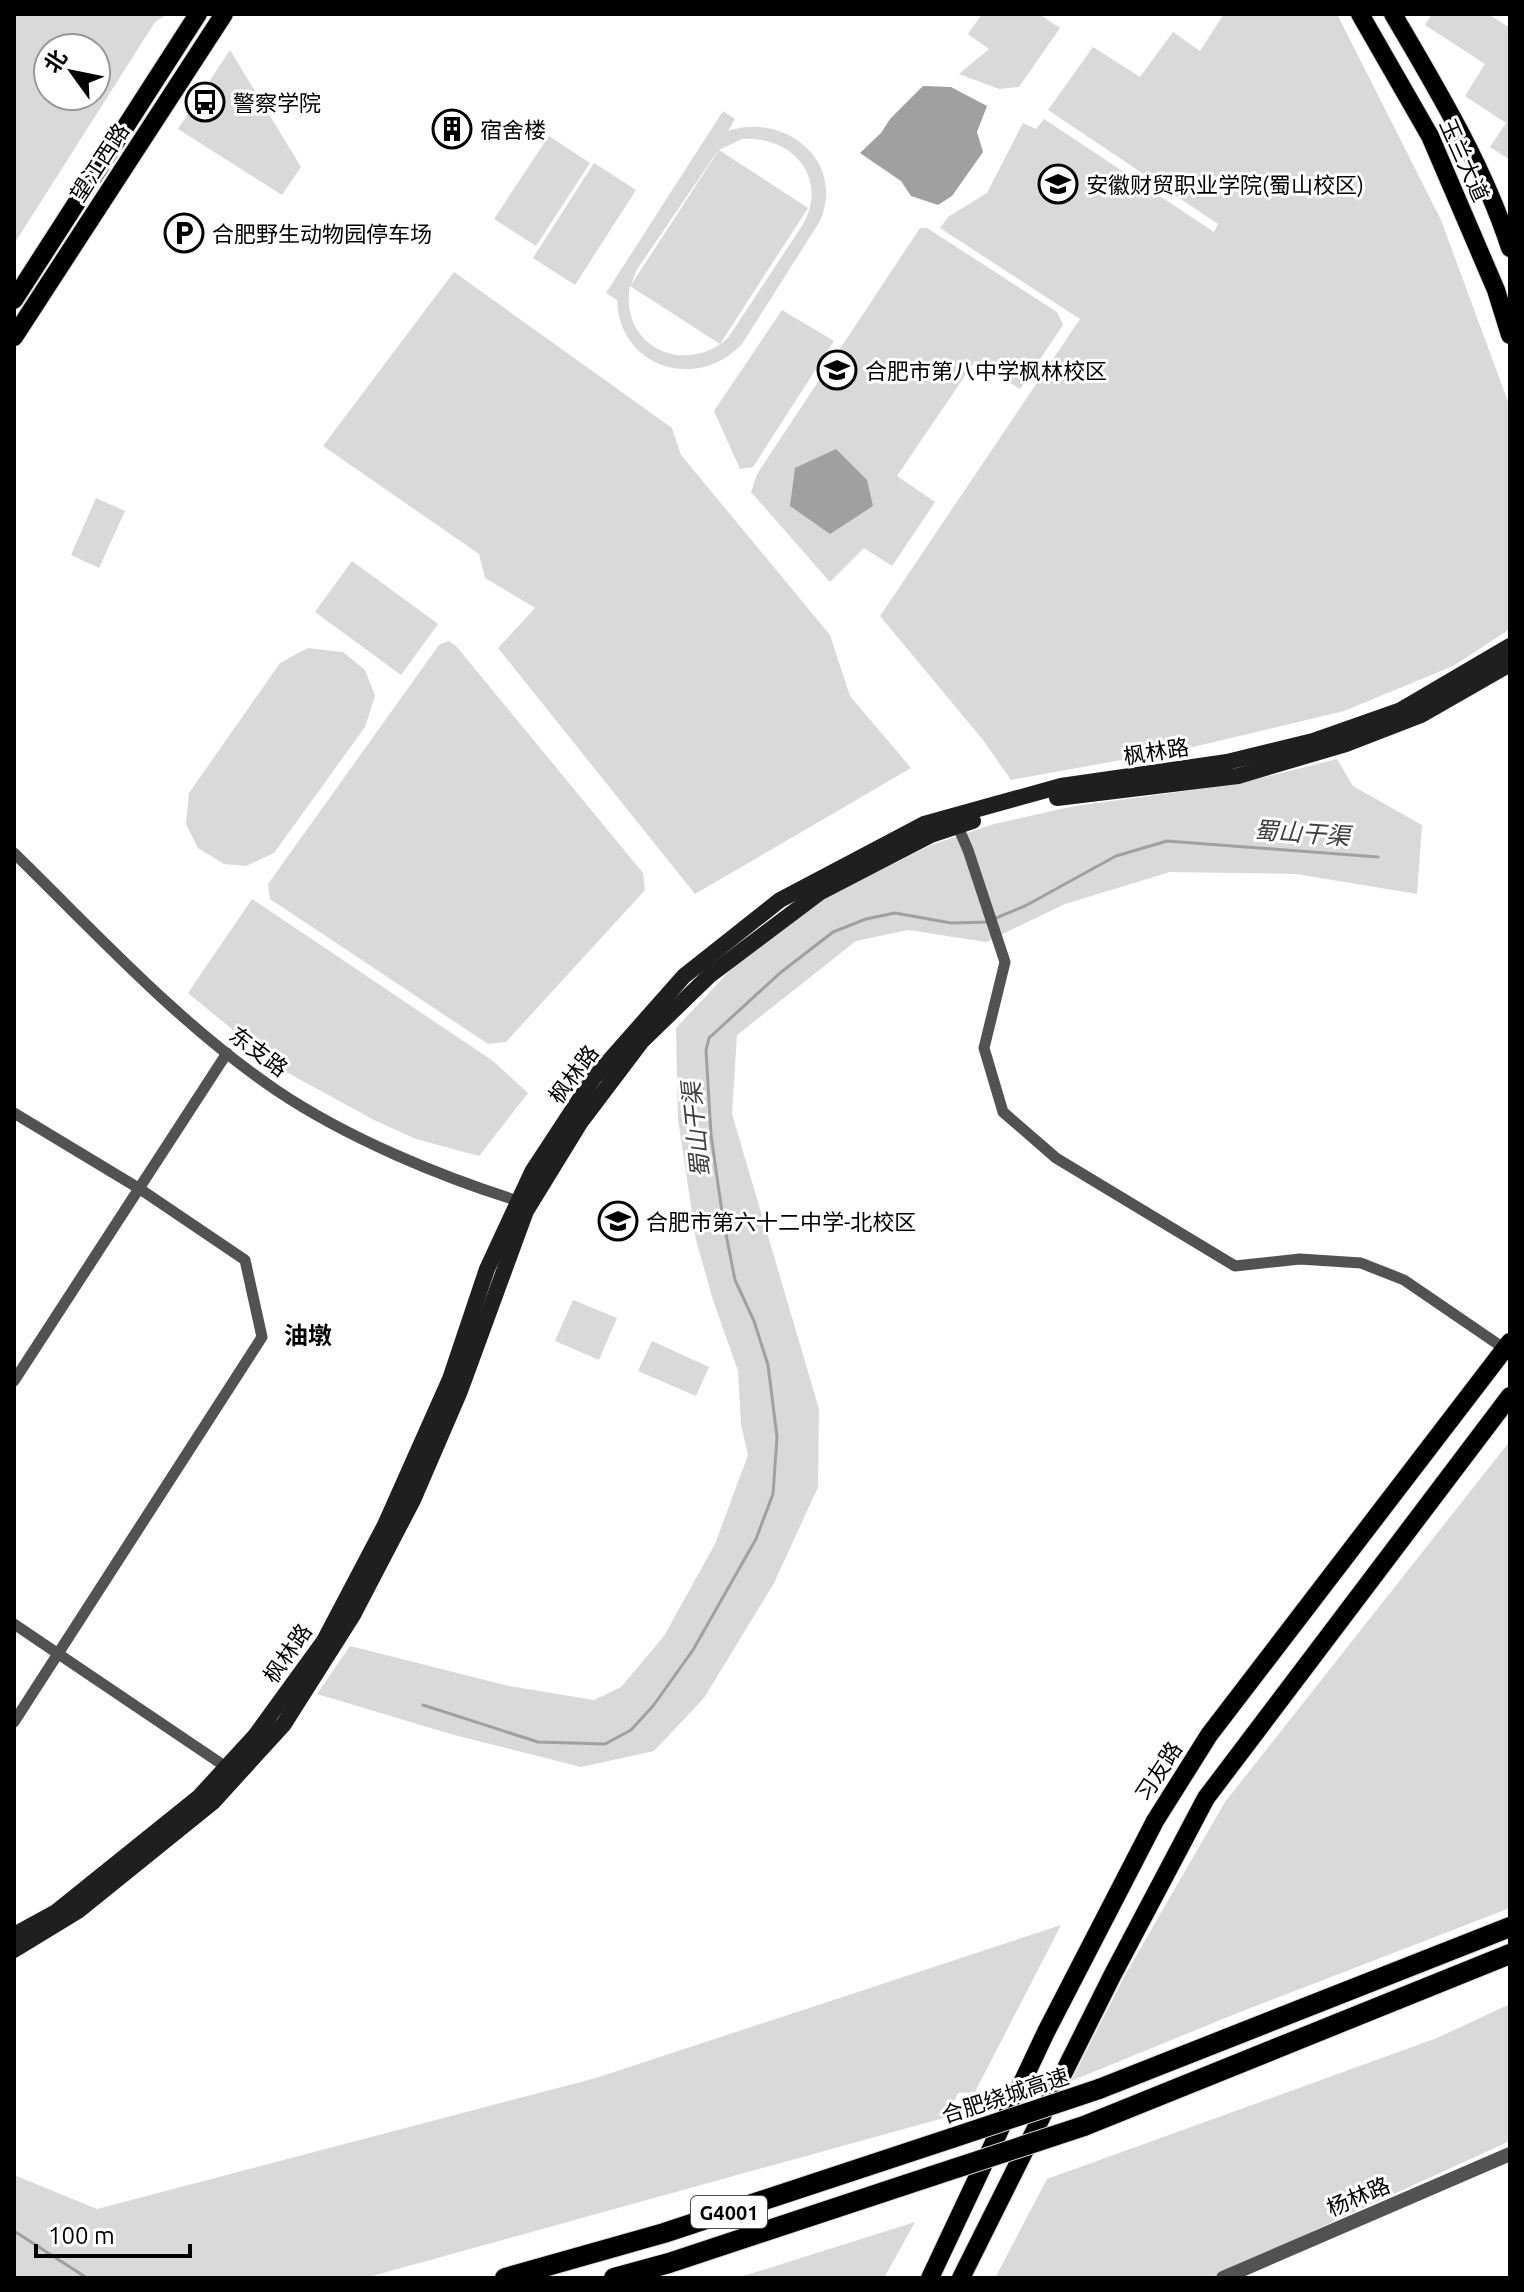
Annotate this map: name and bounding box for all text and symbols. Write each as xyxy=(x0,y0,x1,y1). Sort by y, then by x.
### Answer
north arrow xyxy=(32,32,112,112)
text: 北 xyxy=(38,45,71,77)
bus stop icon: 警察学院 xyxy=(184,81,226,123)
place label: 警察学院 xyxy=(233,90,321,115)
building icon: 宿舍楼 xyxy=(431,108,473,150)
street label: 玉兰大道 xyxy=(1436,115,1494,205)
place label: 宿舍楼 xyxy=(480,117,546,142)
street label: 望江西路 xyxy=(65,118,133,206)
school or university icon: 安徽财贸职业学院(蜀山校区) xyxy=(1037,163,1079,205)
place label: 安徽财贸职业学院(蜀山校区) xyxy=(1086,172,1364,198)
parking icon: 合肥野生动物园停车场 xyxy=(163,212,205,254)
place label: 合肥野生动物园停车场 xyxy=(212,221,432,246)
school or university icon: 合肥市第八中学枫林校区 xyxy=(816,349,858,391)
place label: 合肥市第八中学枫林校区 xyxy=(865,358,1107,383)
street label: 枫林路 xyxy=(1121,733,1191,769)
water label: 蜀山干渠 xyxy=(1253,816,1354,850)
street label: 东支路 xyxy=(225,1021,293,1081)
street label: 枫林路 xyxy=(543,1040,603,1108)
water label: 蜀山干渠 xyxy=(677,1078,714,1179)
school or university icon: 合肥市第六十二中学-北校区 xyxy=(597,1200,639,1242)
place label: 合肥市第六十二中学-北校区 xyxy=(646,1209,916,1234)
district label: 油墩 xyxy=(284,1322,332,1349)
street label: 枫林路 xyxy=(258,1619,316,1687)
street label: 习友路 xyxy=(1130,1737,1186,1805)
street label: 合肥绕城高速 xyxy=(938,2063,1072,2127)
street label: 杨林路 xyxy=(1323,2172,1393,2220)
road number: G4001 xyxy=(691,2196,767,2228)
scale bar xyxy=(36,2208,190,2258)
text: 100 m xyxy=(48,2222,115,2249)

